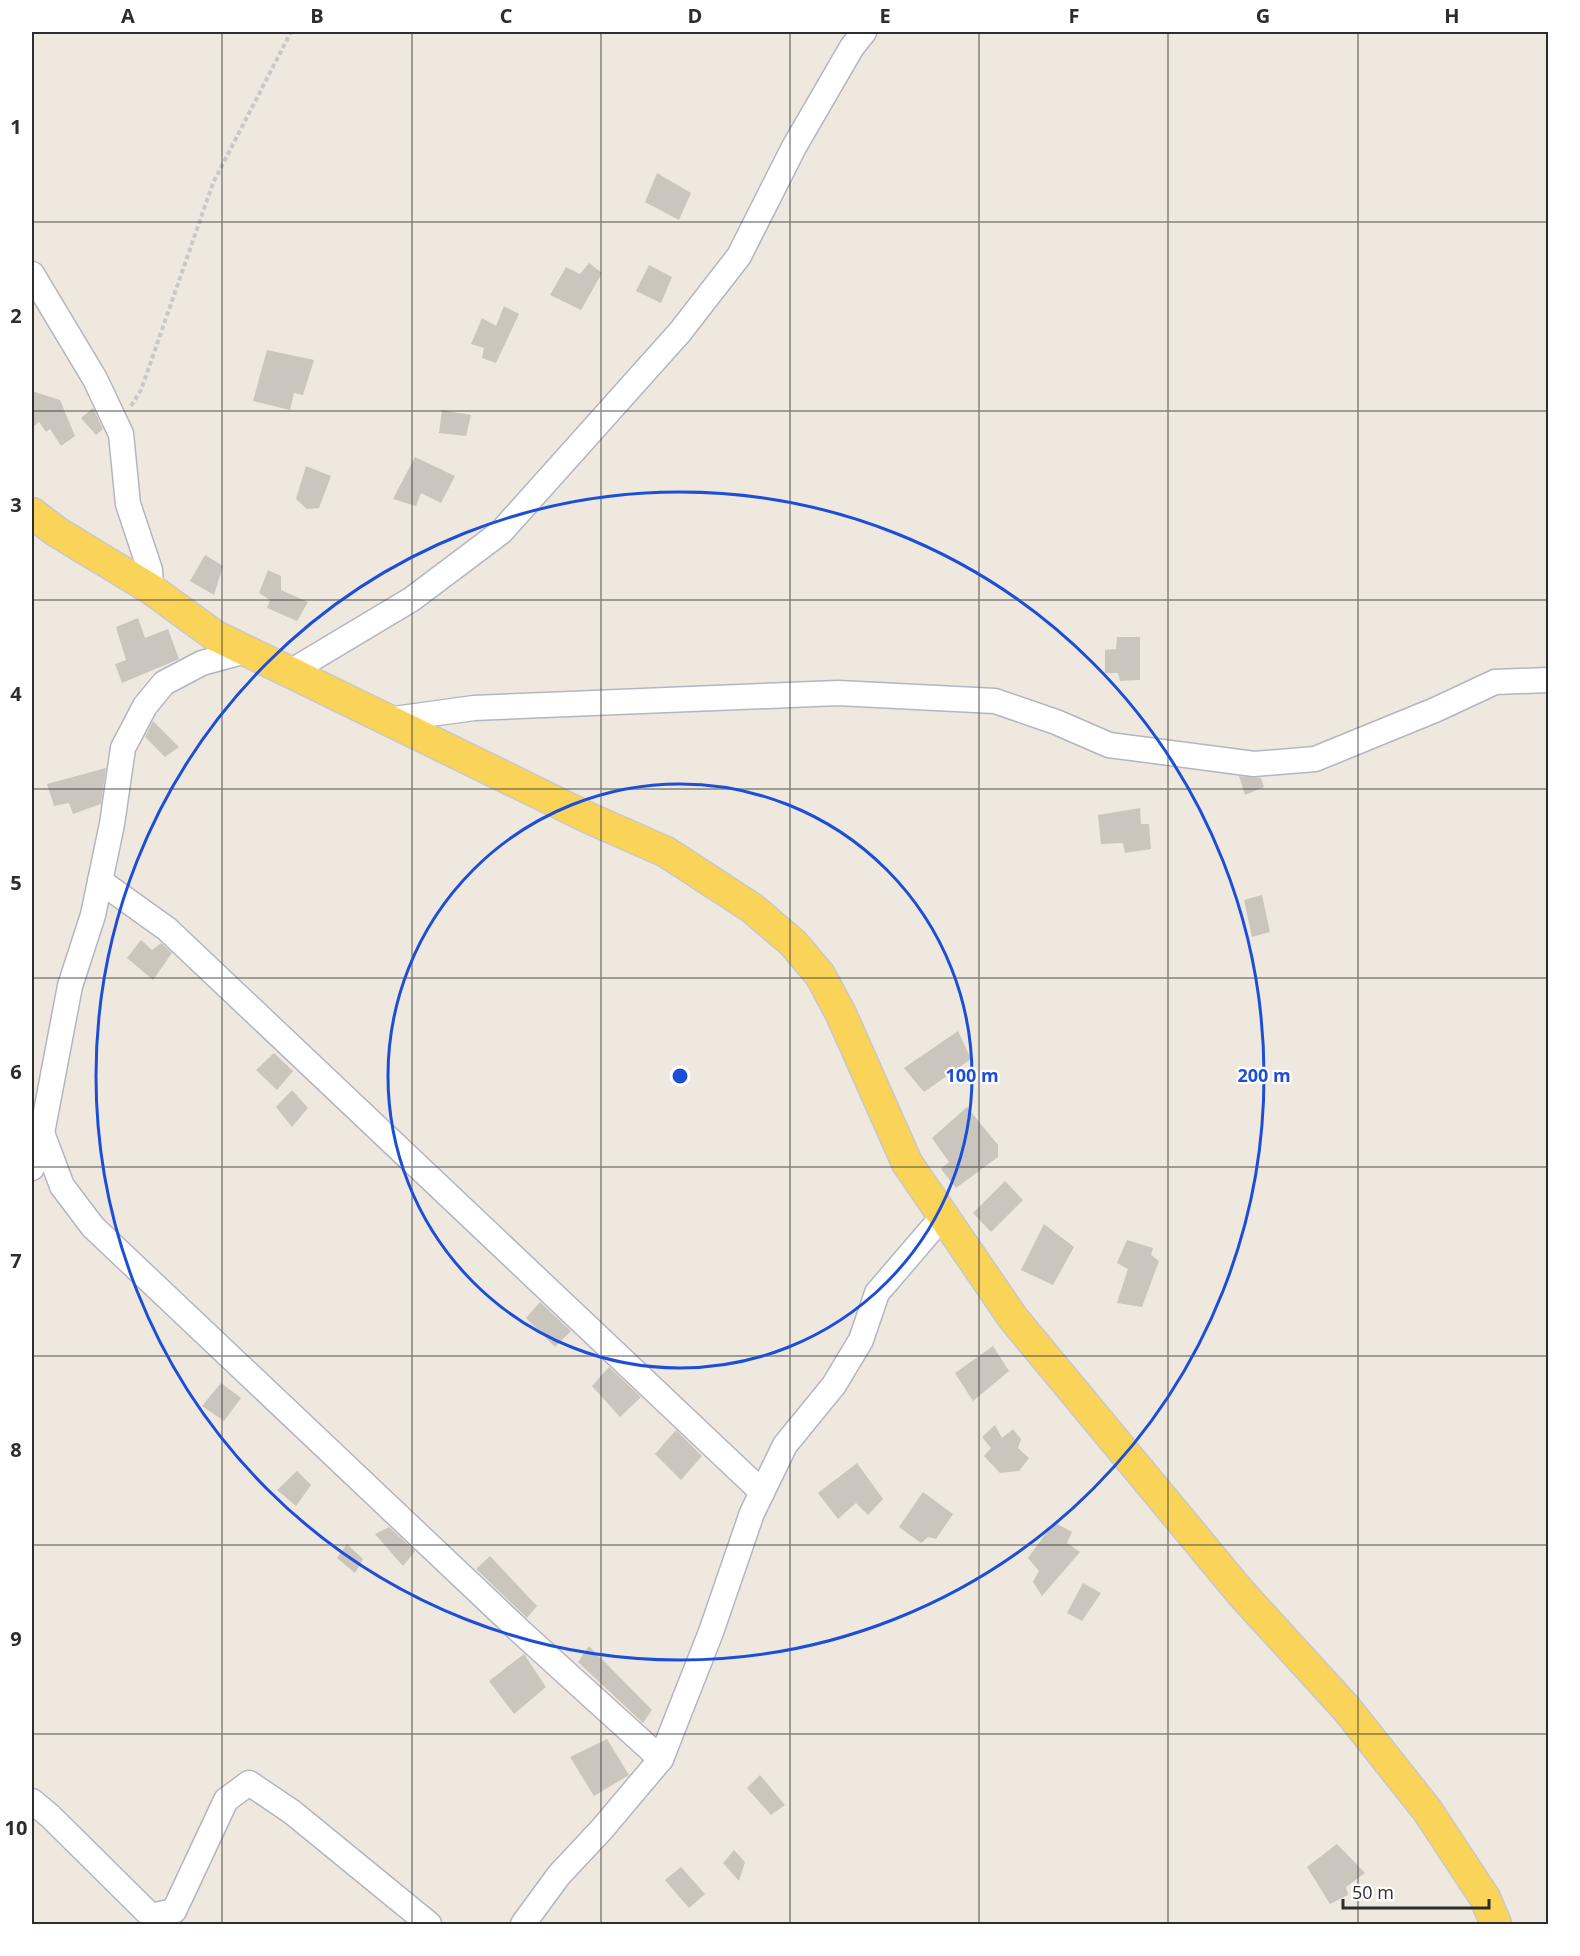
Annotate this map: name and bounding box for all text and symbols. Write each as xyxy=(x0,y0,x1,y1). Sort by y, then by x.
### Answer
text: A xyxy=(121,2,135,29)
text: B xyxy=(310,2,324,29)
text: C xyxy=(500,2,513,29)
text: D xyxy=(688,2,702,29)
text: E xyxy=(879,2,891,29)
text: F xyxy=(1069,2,1079,29)
text: G xyxy=(1256,2,1270,29)
text: H xyxy=(1444,2,1460,29)
text: 1 xyxy=(10,113,22,140)
text: 2 xyxy=(10,302,22,329)
text: 3 xyxy=(10,491,22,518)
text: 4 xyxy=(10,680,22,707)
text: 5 xyxy=(10,869,22,896)
text: 6 xyxy=(10,1058,22,1085)
text: 100 m xyxy=(945,1063,999,1087)
text: 200 m xyxy=(1237,1063,1291,1087)
centre of rings xyxy=(670,1066,690,1086)
text: 7 xyxy=(10,1247,22,1274)
text: 8 xyxy=(10,1436,22,1463)
text: 9 xyxy=(10,1625,22,1652)
text: 10 xyxy=(5,1814,27,1841)
scale bar xyxy=(1343,1872,1488,1910)
text: 50 m xyxy=(1352,1880,1394,1904)

